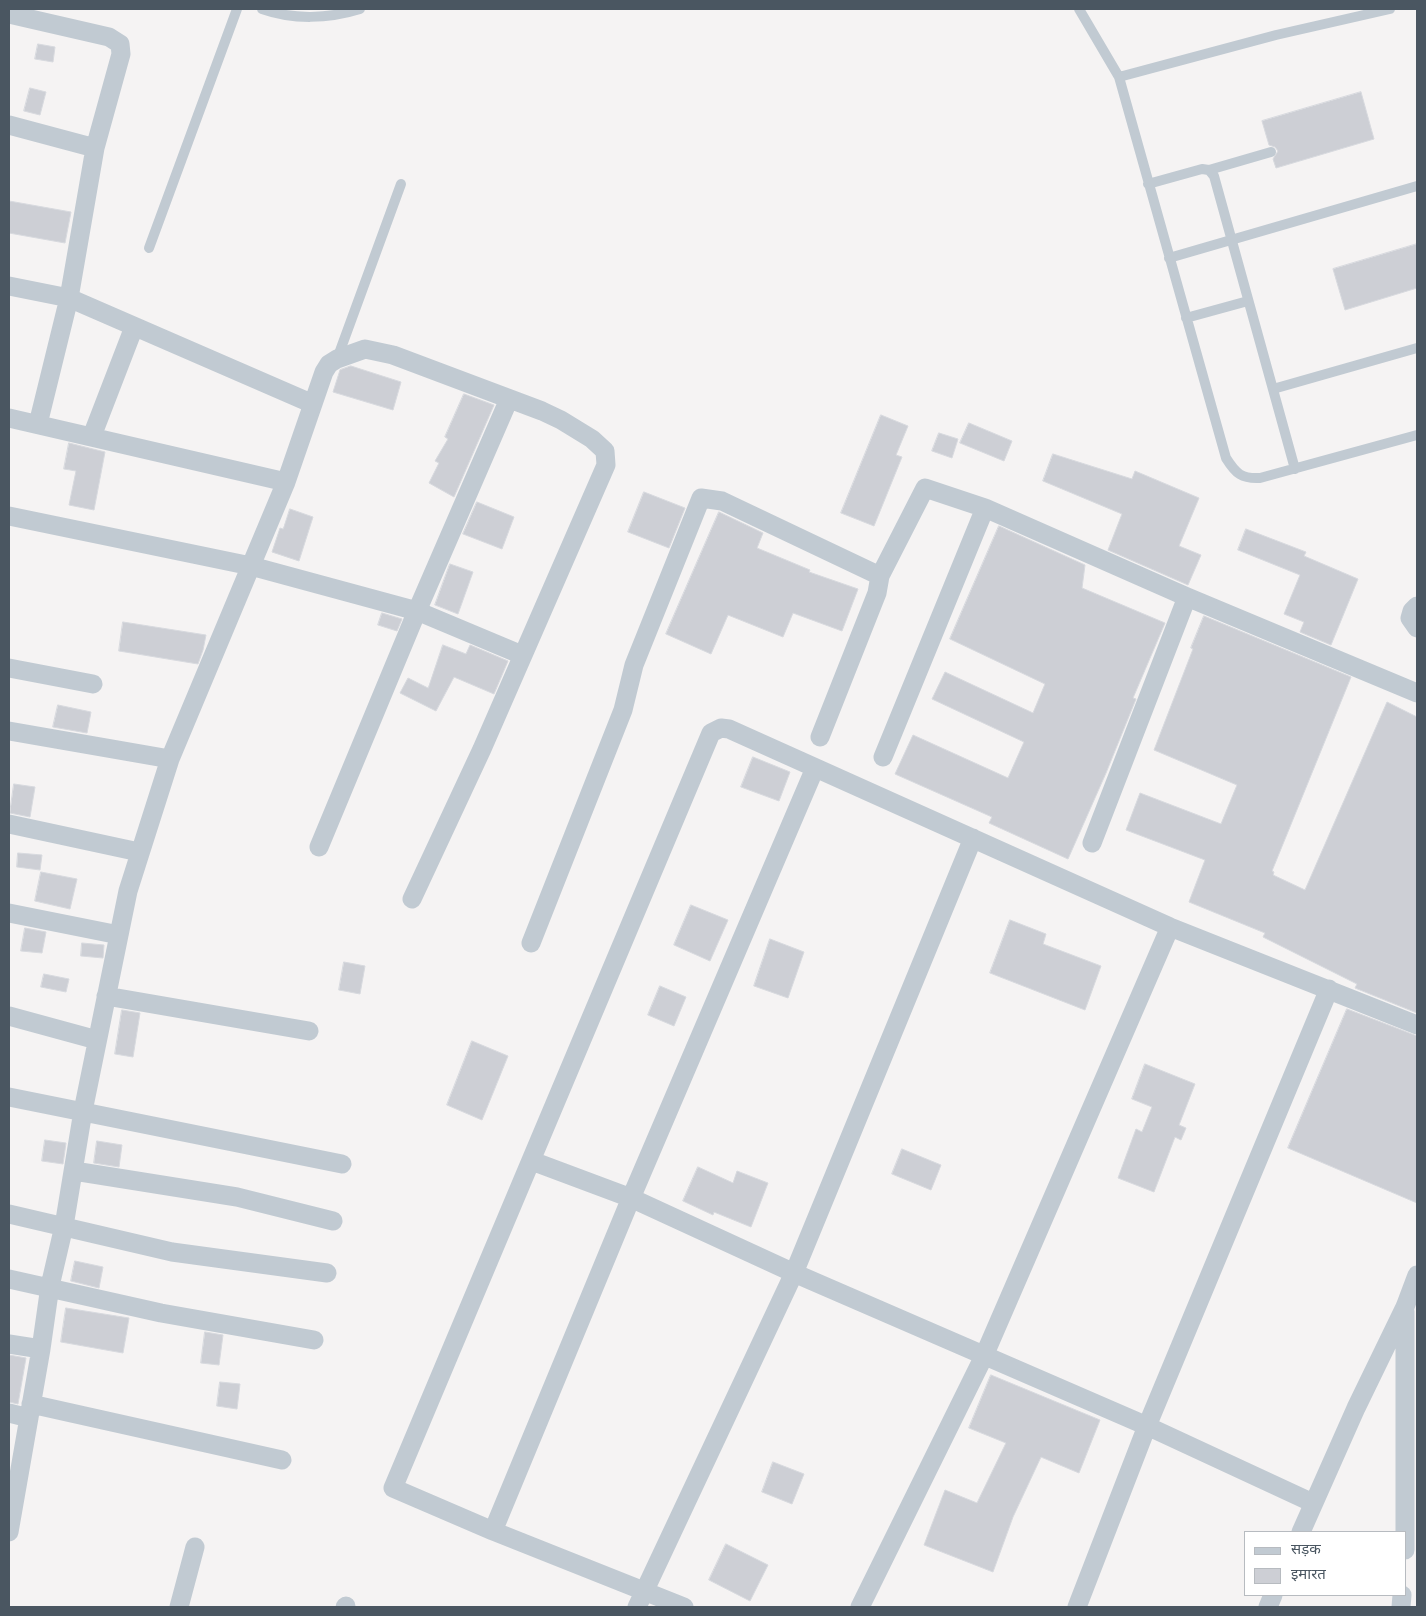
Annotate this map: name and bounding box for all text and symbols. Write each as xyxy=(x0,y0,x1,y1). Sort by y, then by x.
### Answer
legend xyxy=(1244,1531,1406,1596)
text: सड़क xyxy=(1291,1542,1321,1557)
text: इमारत xyxy=(1291,1567,1326,1582)

